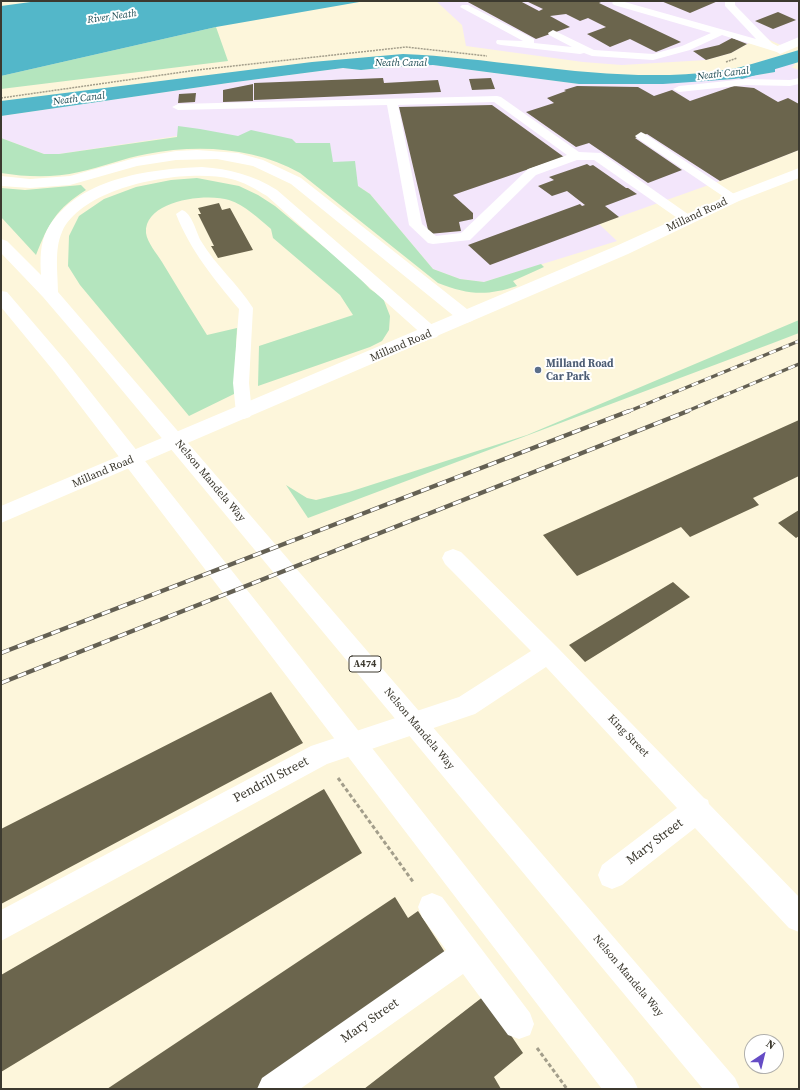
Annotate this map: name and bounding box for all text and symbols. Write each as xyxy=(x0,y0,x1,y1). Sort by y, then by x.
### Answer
water label: River Neath xyxy=(87,8,137,26)
water label: Neath Canal xyxy=(375,57,427,69)
water label: Neath Canal xyxy=(696,65,750,83)
water label: Neath Canal xyxy=(52,90,106,108)
street label: Milland Road xyxy=(664,195,730,235)
street label: Milland Road xyxy=(368,327,434,365)
place label: Milland Road Car Park xyxy=(546,357,614,383)
marker: Milland Road Car Park xyxy=(533,365,543,375)
street label: Nelson Mandela Way xyxy=(172,437,248,525)
street label: Milland Road xyxy=(70,453,136,491)
road number: A474 xyxy=(349,656,381,672)
street label: Nelson Mandela Way xyxy=(381,685,457,773)
street label: King Street xyxy=(605,712,651,760)
street label: Pendrill Street xyxy=(231,754,311,806)
street label: Mary Street xyxy=(624,816,686,868)
street label: Nelson Mandela Way xyxy=(590,932,666,1020)
street label: Mary Street xyxy=(338,995,402,1047)
north arrow xyxy=(744,1034,784,1074)
text: N xyxy=(763,1036,778,1053)

